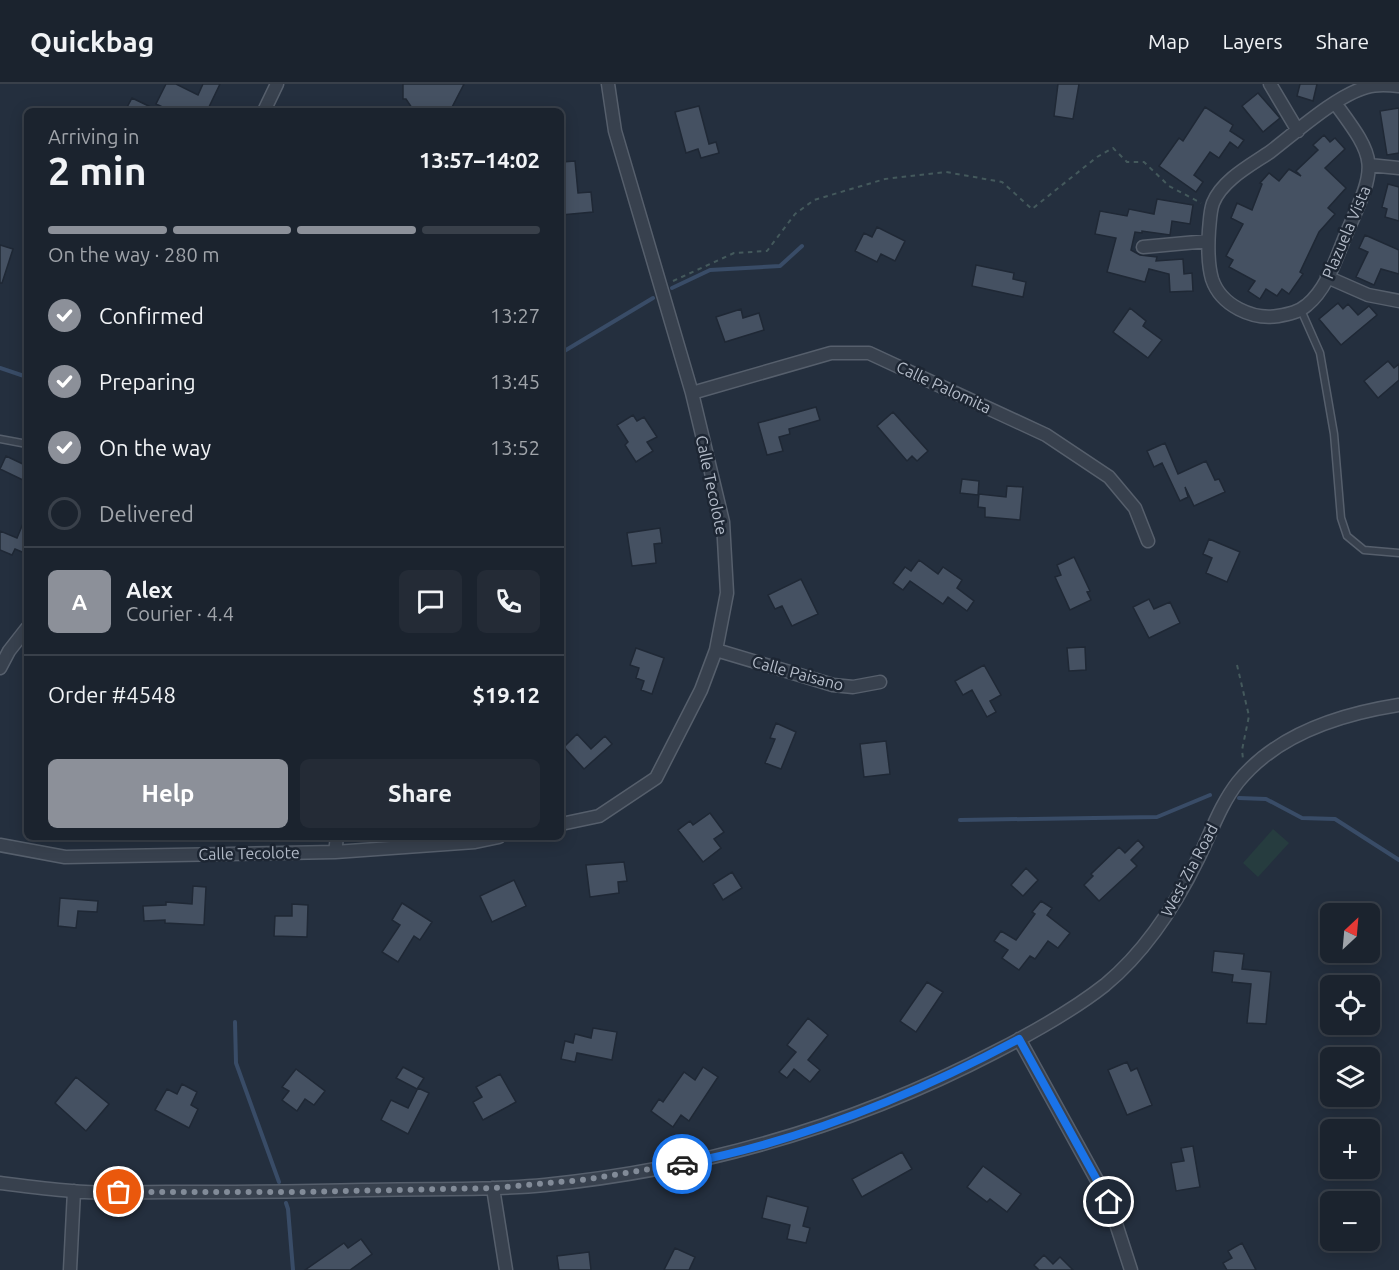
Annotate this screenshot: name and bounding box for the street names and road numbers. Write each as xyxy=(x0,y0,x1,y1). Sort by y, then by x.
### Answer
street label: Plazuela Vista xyxy=(1318,183,1374,281)
street label: Calle Palomita xyxy=(894,357,994,417)
street label: Calle Tecolote xyxy=(693,434,731,536)
street label: Calle Paisano xyxy=(750,652,846,694)
street label: West Zia Road xyxy=(1157,821,1221,919)
street label: Calle Tecolote xyxy=(198,843,300,863)

